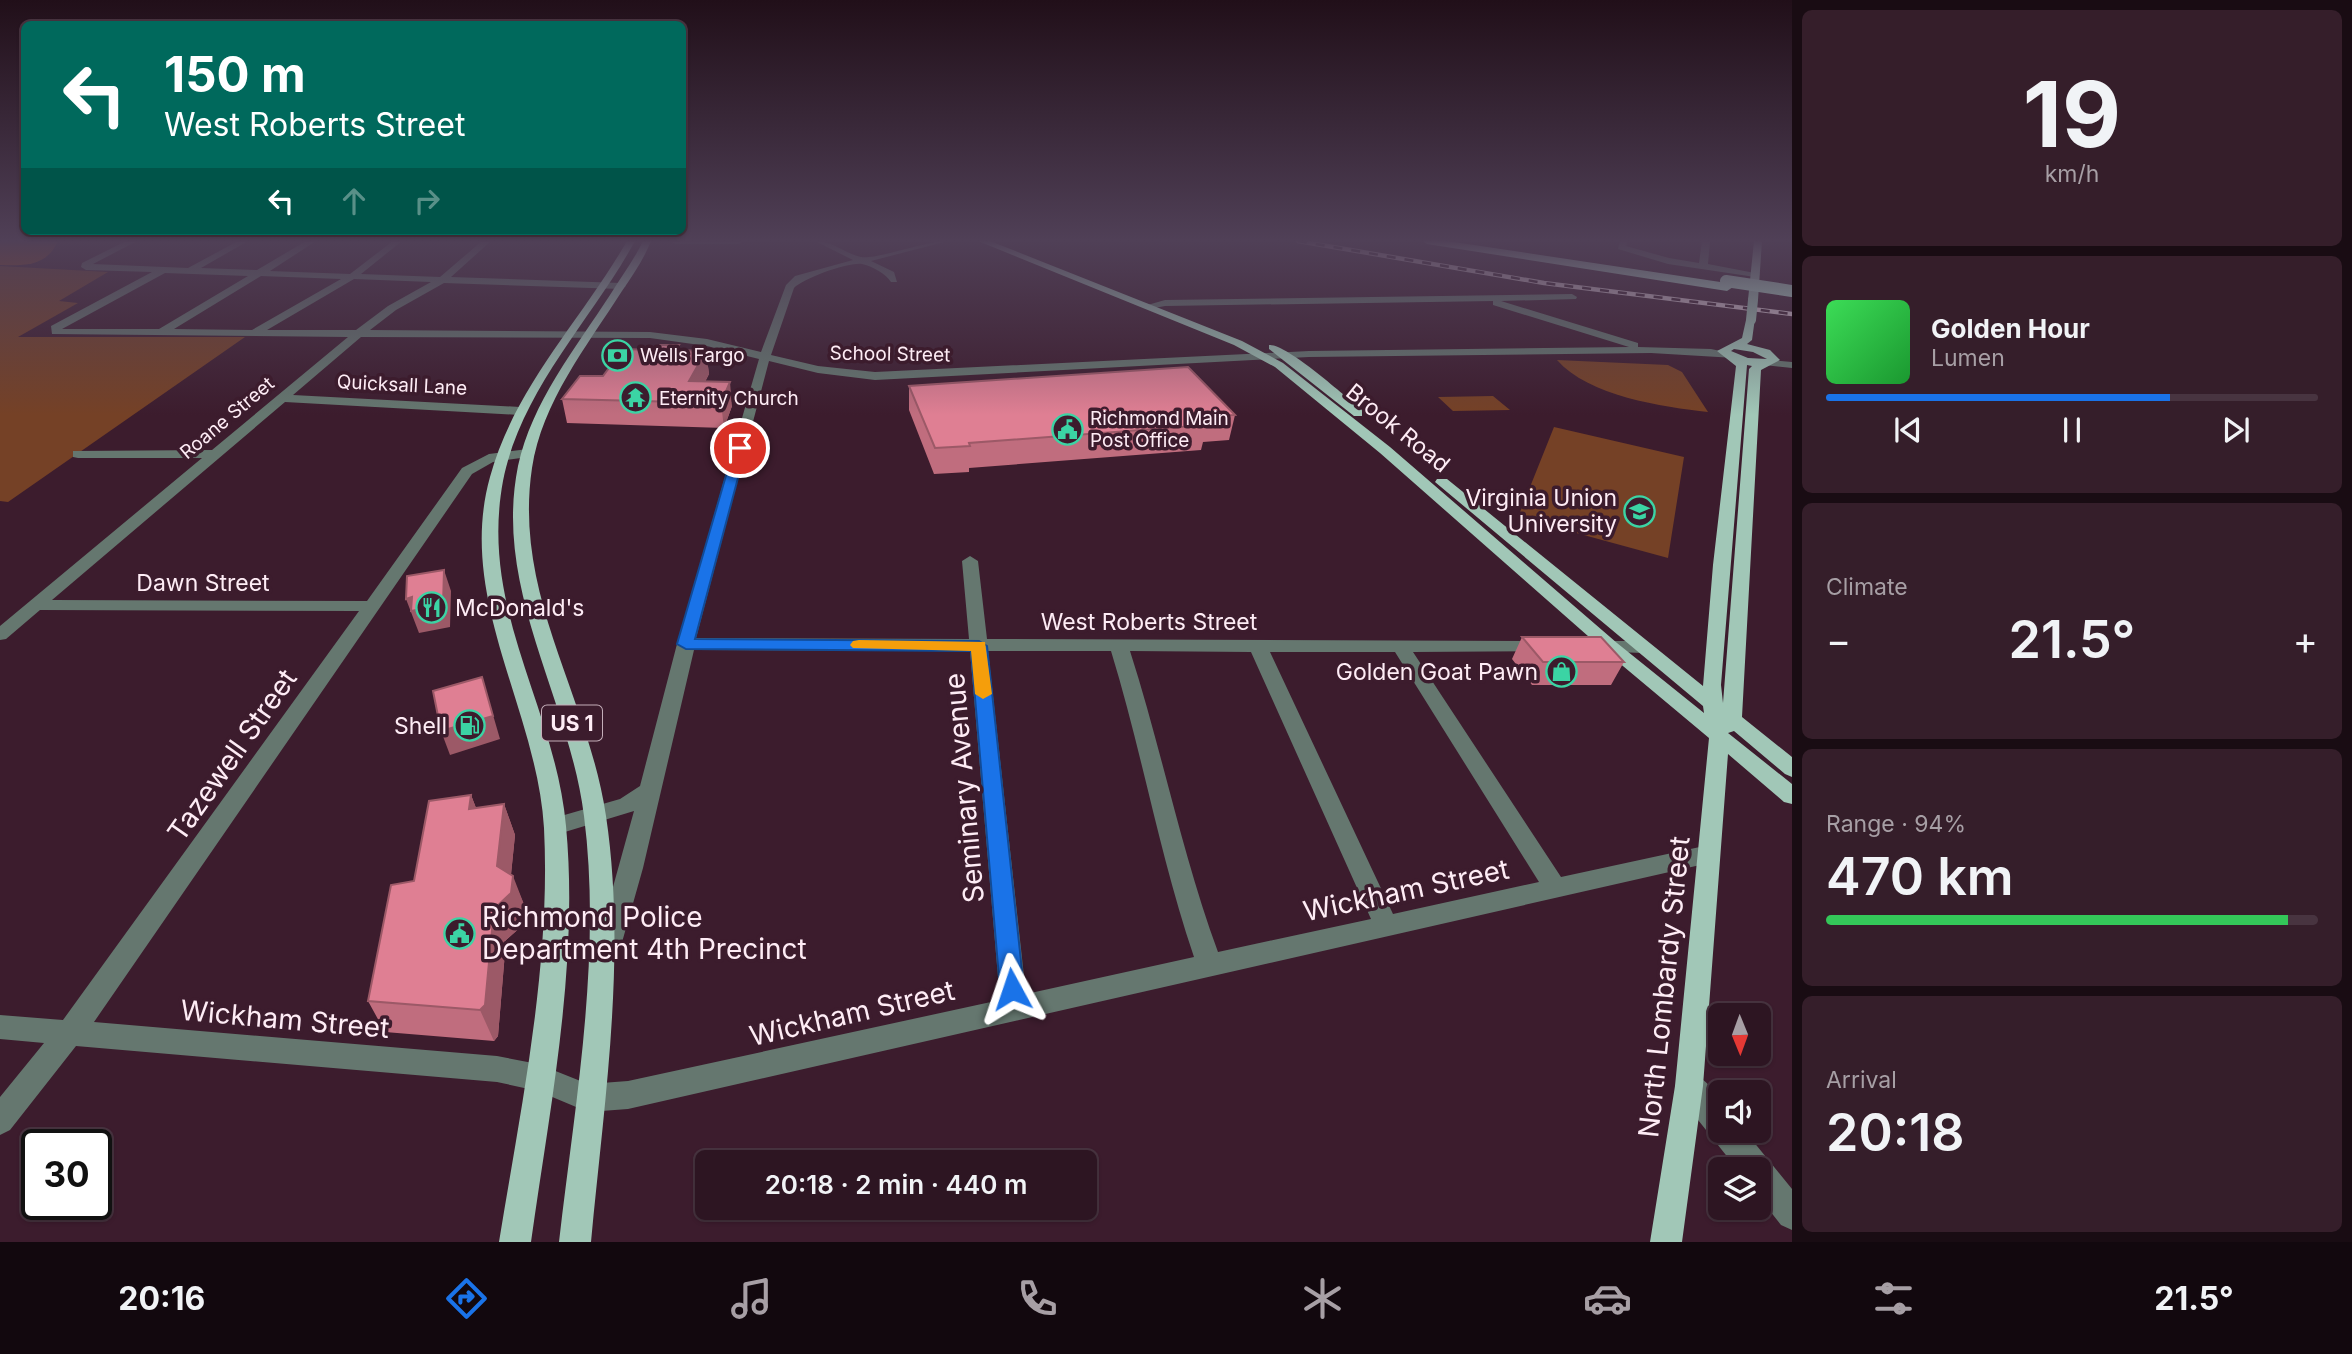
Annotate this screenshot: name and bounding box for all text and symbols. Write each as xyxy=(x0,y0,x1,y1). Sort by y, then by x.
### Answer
text: 150 m xyxy=(164,45,306,104)
icon: left xyxy=(49,49,140,140)
text: 19 xyxy=(2023,59,2121,169)
text: West Roberts Street xyxy=(164,105,465,144)
text: km/h xyxy=(2045,160,2099,188)
icon: left xyxy=(262,182,300,220)
icon: ahead xyxy=(335,182,373,220)
icon: right xyxy=(408,182,446,220)
text: Golden Hour xyxy=(1931,313,2090,344)
bank icon: Wells Fargo xyxy=(600,338,634,372)
street label: School Street xyxy=(829,341,951,367)
place label: Wells Fargo xyxy=(640,344,745,367)
text: Lumen xyxy=(1931,344,2005,372)
street label: Quicksall Lane xyxy=(336,370,468,400)
street label: Roane Street xyxy=(175,372,279,464)
street label: Brook Road xyxy=(1340,378,1456,478)
temple icon: Eternity Church xyxy=(619,381,653,415)
place label: Eternity Church xyxy=(659,387,799,410)
place label: Richmond Main Post Office xyxy=(1090,407,1229,452)
icon: previous xyxy=(1889,411,1927,449)
icon: pause xyxy=(2053,411,2091,449)
icon: next xyxy=(2217,411,2255,449)
public building icon: Richmond Main Post Office xyxy=(1050,412,1084,446)
pin xyxy=(710,418,770,478)
icon: arrive xyxy=(721,429,759,467)
place label: Virginia Union University xyxy=(1465,484,1617,538)
school or university icon: Virginia Union University xyxy=(1623,494,1657,528)
street label: Dawn Street xyxy=(136,569,270,597)
text: Climate xyxy=(1826,573,1908,601)
restaurant icon: McDonald's xyxy=(415,591,449,625)
place label: McDonald's xyxy=(455,594,585,622)
street label: West Roberts Street xyxy=(1041,608,1258,636)
text: 21.5° xyxy=(2009,608,2135,671)
text: − xyxy=(1826,617,1851,663)
text: + xyxy=(2293,617,2318,663)
shop icon: Golden Goat Pawn xyxy=(1544,655,1578,689)
place label: Golden Goat Pawn xyxy=(1336,658,1538,686)
street label: Tazewell Street xyxy=(160,663,304,847)
street label: Seminary Avenue xyxy=(937,672,991,904)
road number: US 1 xyxy=(542,706,602,740)
fuel station icon: Shell xyxy=(453,709,487,743)
place label: Shell xyxy=(394,712,447,740)
text: Range · 94% xyxy=(1826,810,1966,838)
street label: North Lombardy Street xyxy=(1631,835,1697,1139)
text: 470 km xyxy=(1826,845,2014,908)
street label: Wickham Street xyxy=(1300,852,1512,928)
place label: Richmond Police Department 4th Precinct xyxy=(482,900,807,966)
public building icon: Richmond Police Department 4th Precinct xyxy=(442,916,476,950)
position arrow xyxy=(975,952,1049,1026)
street label: Wickham Street xyxy=(746,973,958,1053)
street label: Wickham Street xyxy=(179,993,391,1045)
north arrow xyxy=(1708,1003,1771,1066)
map controls xyxy=(1708,1003,1771,1220)
text: Arrival xyxy=(1826,1066,1897,1094)
button: sound xyxy=(1708,1080,1771,1143)
text: 20:18 xyxy=(1826,1101,1965,1164)
speed limit sign: 30 xyxy=(21,1129,112,1220)
button: layers xyxy=(1708,1157,1771,1220)
text: 20:18 · 2 min · 440 m xyxy=(765,1169,1027,1200)
icon: directions xyxy=(442,1274,491,1323)
icon: music xyxy=(727,1274,776,1323)
icon: phone xyxy=(1013,1274,1062,1323)
icon: climate xyxy=(1298,1274,1347,1323)
icon: car xyxy=(1583,1274,1632,1323)
icon: filters xyxy=(1869,1274,1918,1323)
text: 20:16 xyxy=(118,1279,205,1318)
text: 21.5° xyxy=(2154,1279,2234,1318)

